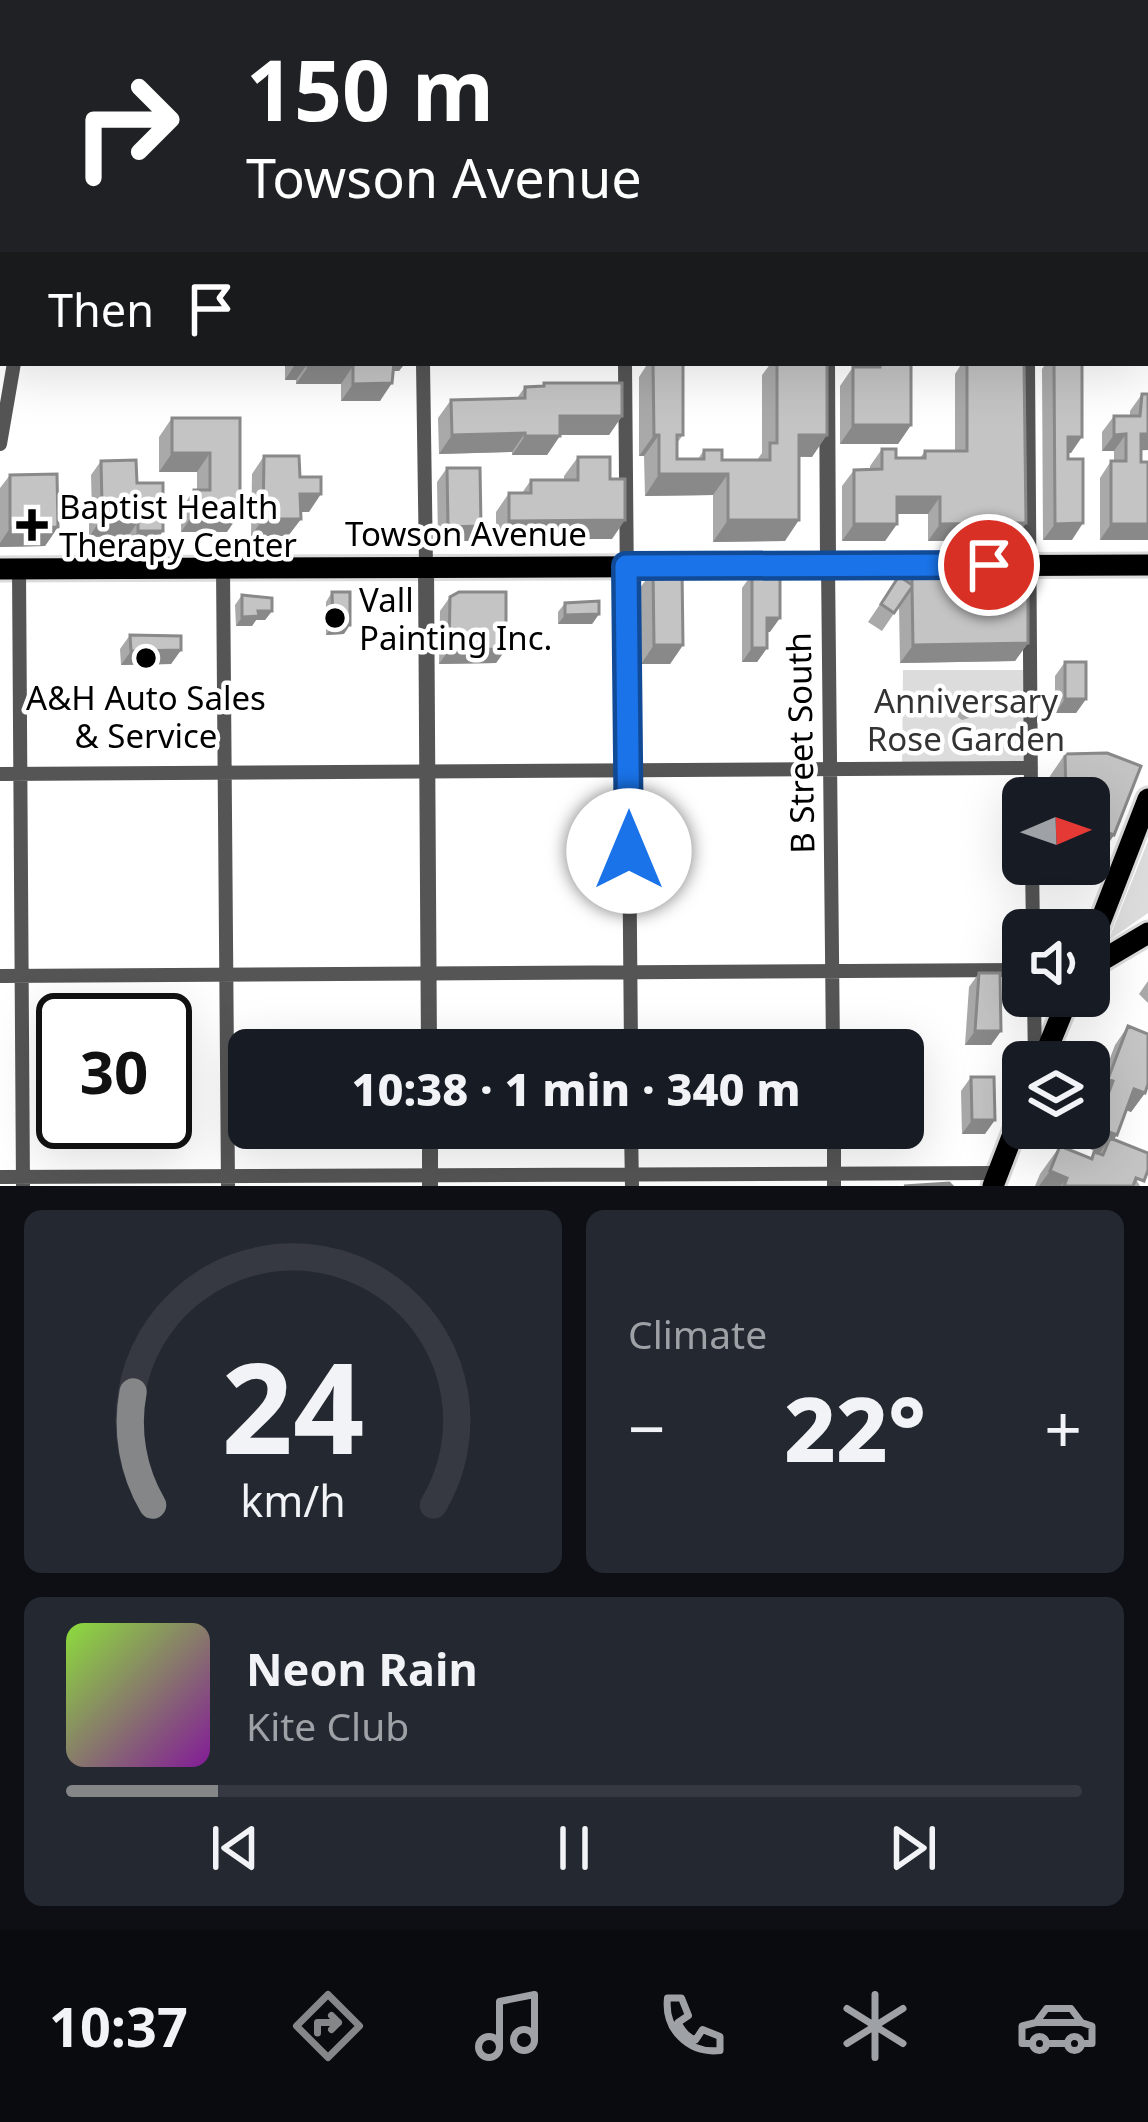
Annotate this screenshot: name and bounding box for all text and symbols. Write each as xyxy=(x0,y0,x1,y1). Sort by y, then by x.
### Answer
text: 150 m xyxy=(246,31,494,146)
icon: right xyxy=(48,48,204,204)
text: Towson Avenue xyxy=(246,140,642,214)
icon: arrive xyxy=(178,276,244,342)
text: Then xyxy=(48,279,154,340)
place label: Baptist Health Therapy Center xyxy=(59,484,297,567)
marker: Baptist Health Therapy Center xyxy=(16,509,48,541)
street label: Towson Avenue xyxy=(345,511,587,556)
pin xyxy=(938,514,1040,616)
icon: arrive xyxy=(956,532,1022,598)
place label: Vall Painting Inc. xyxy=(359,577,552,660)
marker: Vall Painting Inc. xyxy=(322,605,348,631)
street label: B Street South xyxy=(776,632,824,854)
marker: A&H Auto Sales & Service xyxy=(133,645,159,671)
place label: A&H Auto Sales & Service xyxy=(26,675,266,758)
park label: Anniversary Rose Garden xyxy=(867,678,1065,761)
north arrow xyxy=(1002,777,1110,885)
map controls xyxy=(1002,777,1110,1149)
position arrow xyxy=(566,788,692,914)
button: sound xyxy=(1002,909,1110,1017)
speed limit sign: 30 xyxy=(36,993,192,1149)
button: layers xyxy=(1002,1041,1110,1149)
text: 10:38 · 1 min · 340 m xyxy=(351,1058,801,1119)
text: Climate xyxy=(628,1307,767,1360)
text: 24 xyxy=(222,1321,364,1491)
text: 22° xyxy=(784,1366,926,1488)
text: − xyxy=(628,1382,666,1472)
text: + xyxy=(1044,1382,1082,1472)
text: km/h xyxy=(240,1470,346,1529)
text: Neon Rain xyxy=(246,1638,478,1699)
text: Kite Club xyxy=(246,1699,409,1752)
icon: previous xyxy=(202,1815,268,1881)
icon: pause xyxy=(541,1815,607,1881)
icon: next xyxy=(880,1815,946,1881)
icon: directions xyxy=(286,1984,370,2068)
icon: music xyxy=(468,1984,552,2068)
icon: phone xyxy=(650,1984,734,2068)
icon: climate xyxy=(833,1984,917,2068)
icon: car xyxy=(1015,1984,1099,2068)
text: 10:37 xyxy=(49,1989,188,2063)

